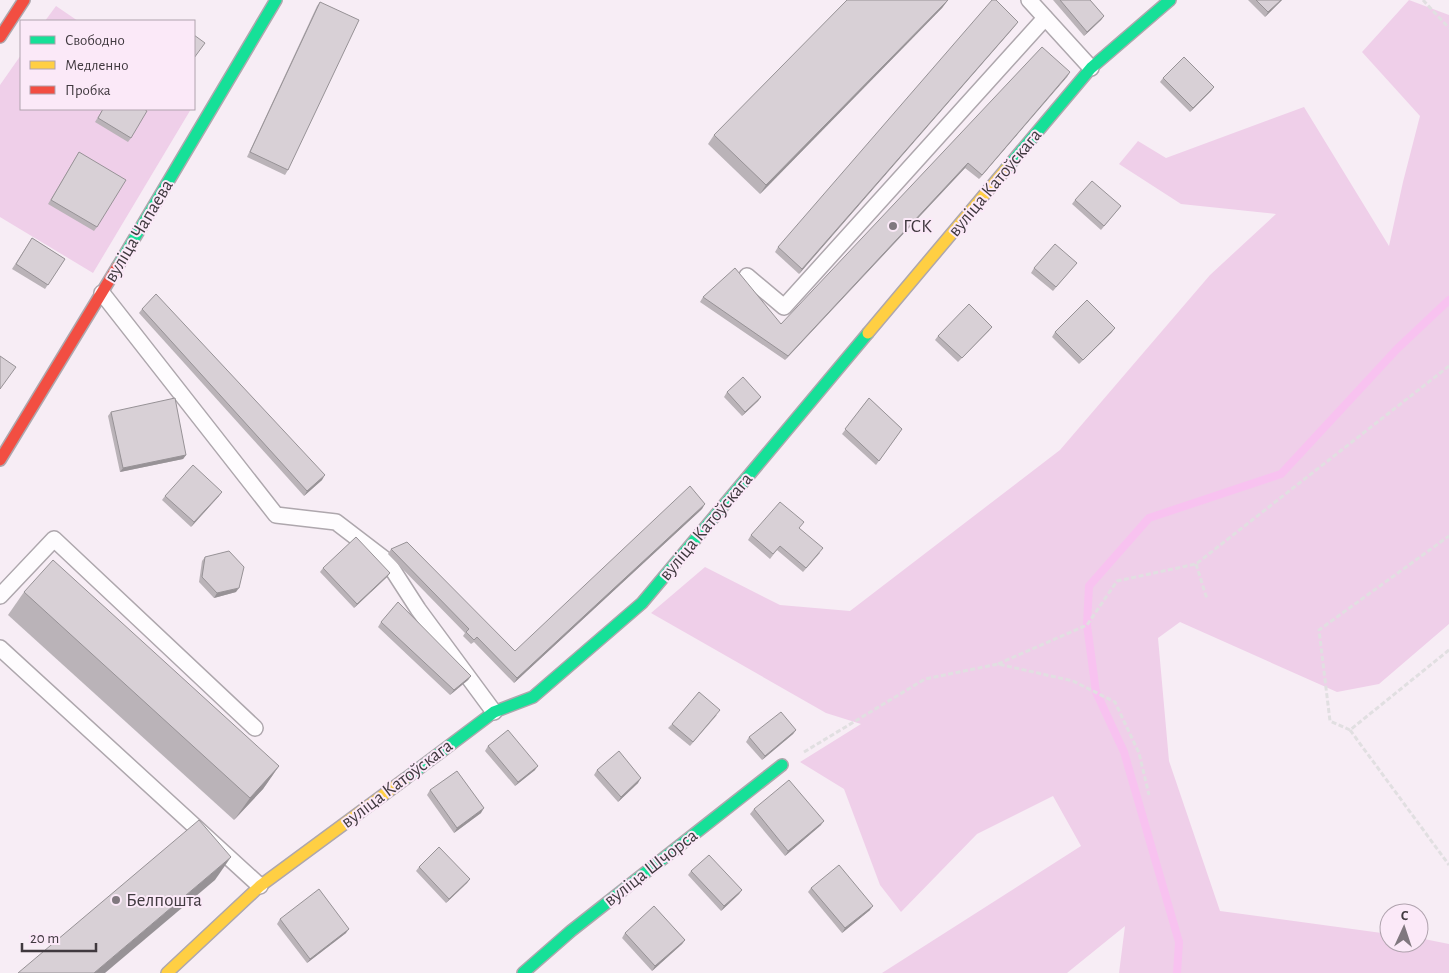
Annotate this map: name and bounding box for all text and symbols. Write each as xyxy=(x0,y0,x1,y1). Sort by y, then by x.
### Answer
legend xyxy=(20,20,195,110)
text: Свободно xyxy=(65,33,125,48)
text: Медленно xyxy=(65,58,129,73)
text: Пробка xyxy=(65,83,111,98)
street label: вуліца Катоўскага xyxy=(945,125,1046,240)
street label: вуліца Чапаева xyxy=(101,176,177,286)
place label: ГСК xyxy=(903,217,932,236)
marker: ГСК xyxy=(887,220,899,232)
street label: вуліца Катоўскага xyxy=(656,469,757,584)
street label: вуліца Катоўскага xyxy=(338,736,456,832)
street label: вуліца Шчорса xyxy=(601,826,702,910)
place label: Белпошта xyxy=(126,891,202,910)
marker: Белпошта xyxy=(110,894,122,906)
north arrow xyxy=(1379,903,1429,953)
text: С xyxy=(1400,909,1409,923)
scale bar xyxy=(22,920,96,952)
text: 20 m xyxy=(30,931,59,946)

